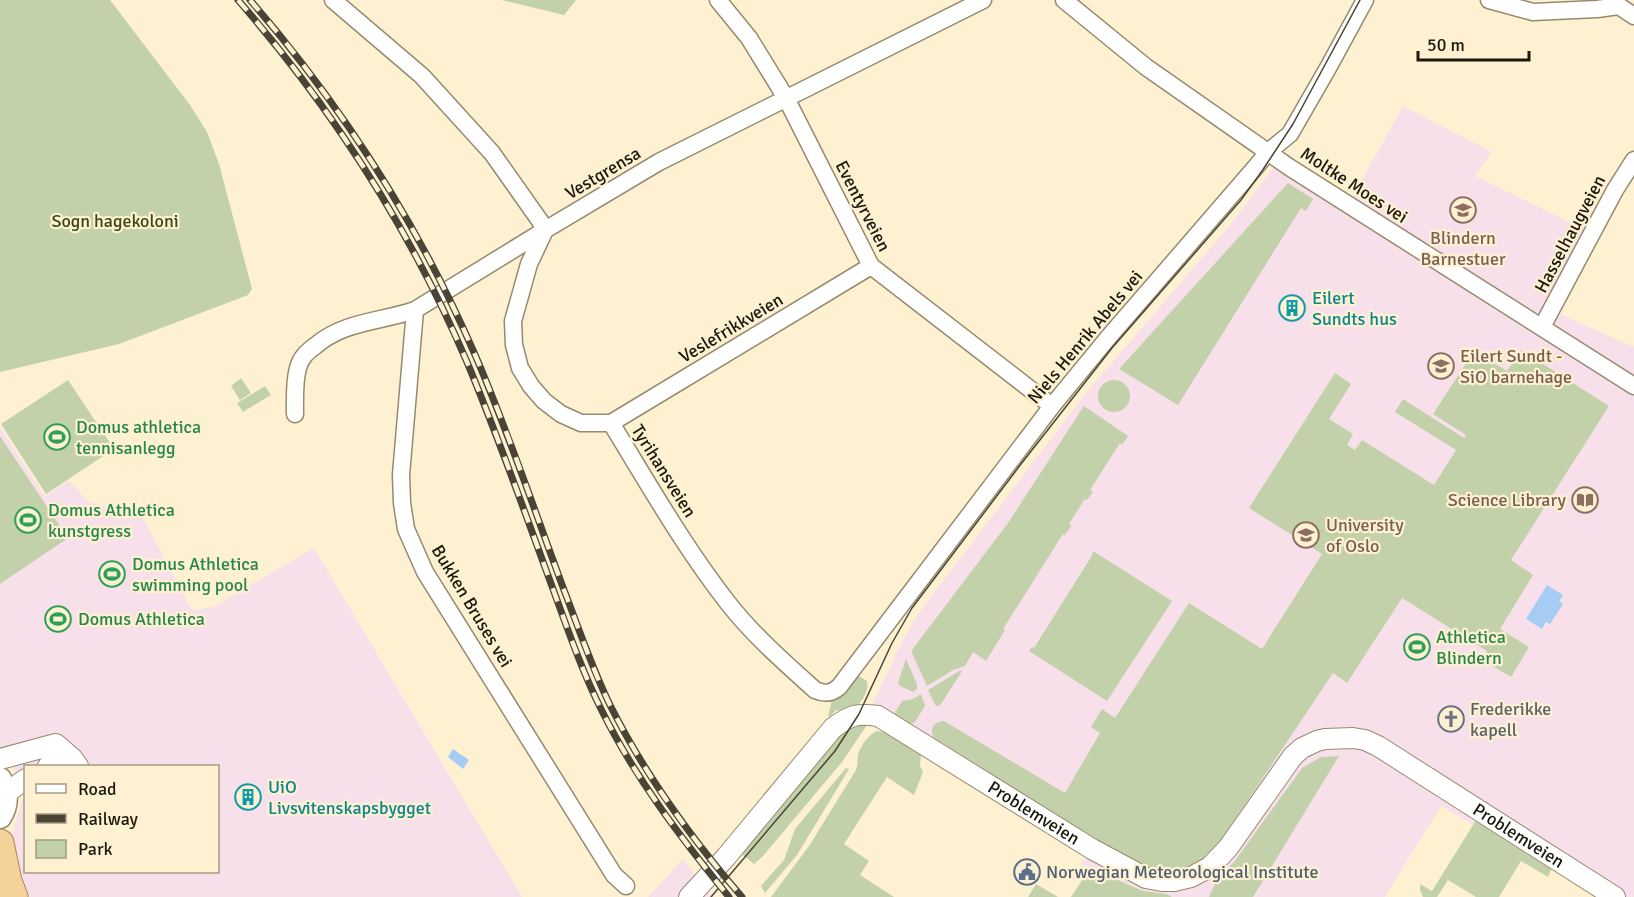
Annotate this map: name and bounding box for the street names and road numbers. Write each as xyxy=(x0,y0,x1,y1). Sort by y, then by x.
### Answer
street label: Vestgrensa xyxy=(561,142,645,204)
street label: Moltke Moes vei xyxy=(1296,142,1412,228)
street label: Eventyrveien xyxy=(831,157,895,255)
street label: Hasselhaugveien xyxy=(1530,171,1610,297)
street label: Niels Henrik Abels vei xyxy=(1023,266,1147,408)
street label: Veslefrikkveien xyxy=(675,288,787,368)
street label: Tyrihansveien xyxy=(627,421,701,521)
street label: Bukken Bruses vei xyxy=(427,541,517,671)
street label: Problemveien xyxy=(984,776,1084,850)
street label: Problemveien xyxy=(1469,798,1568,873)

